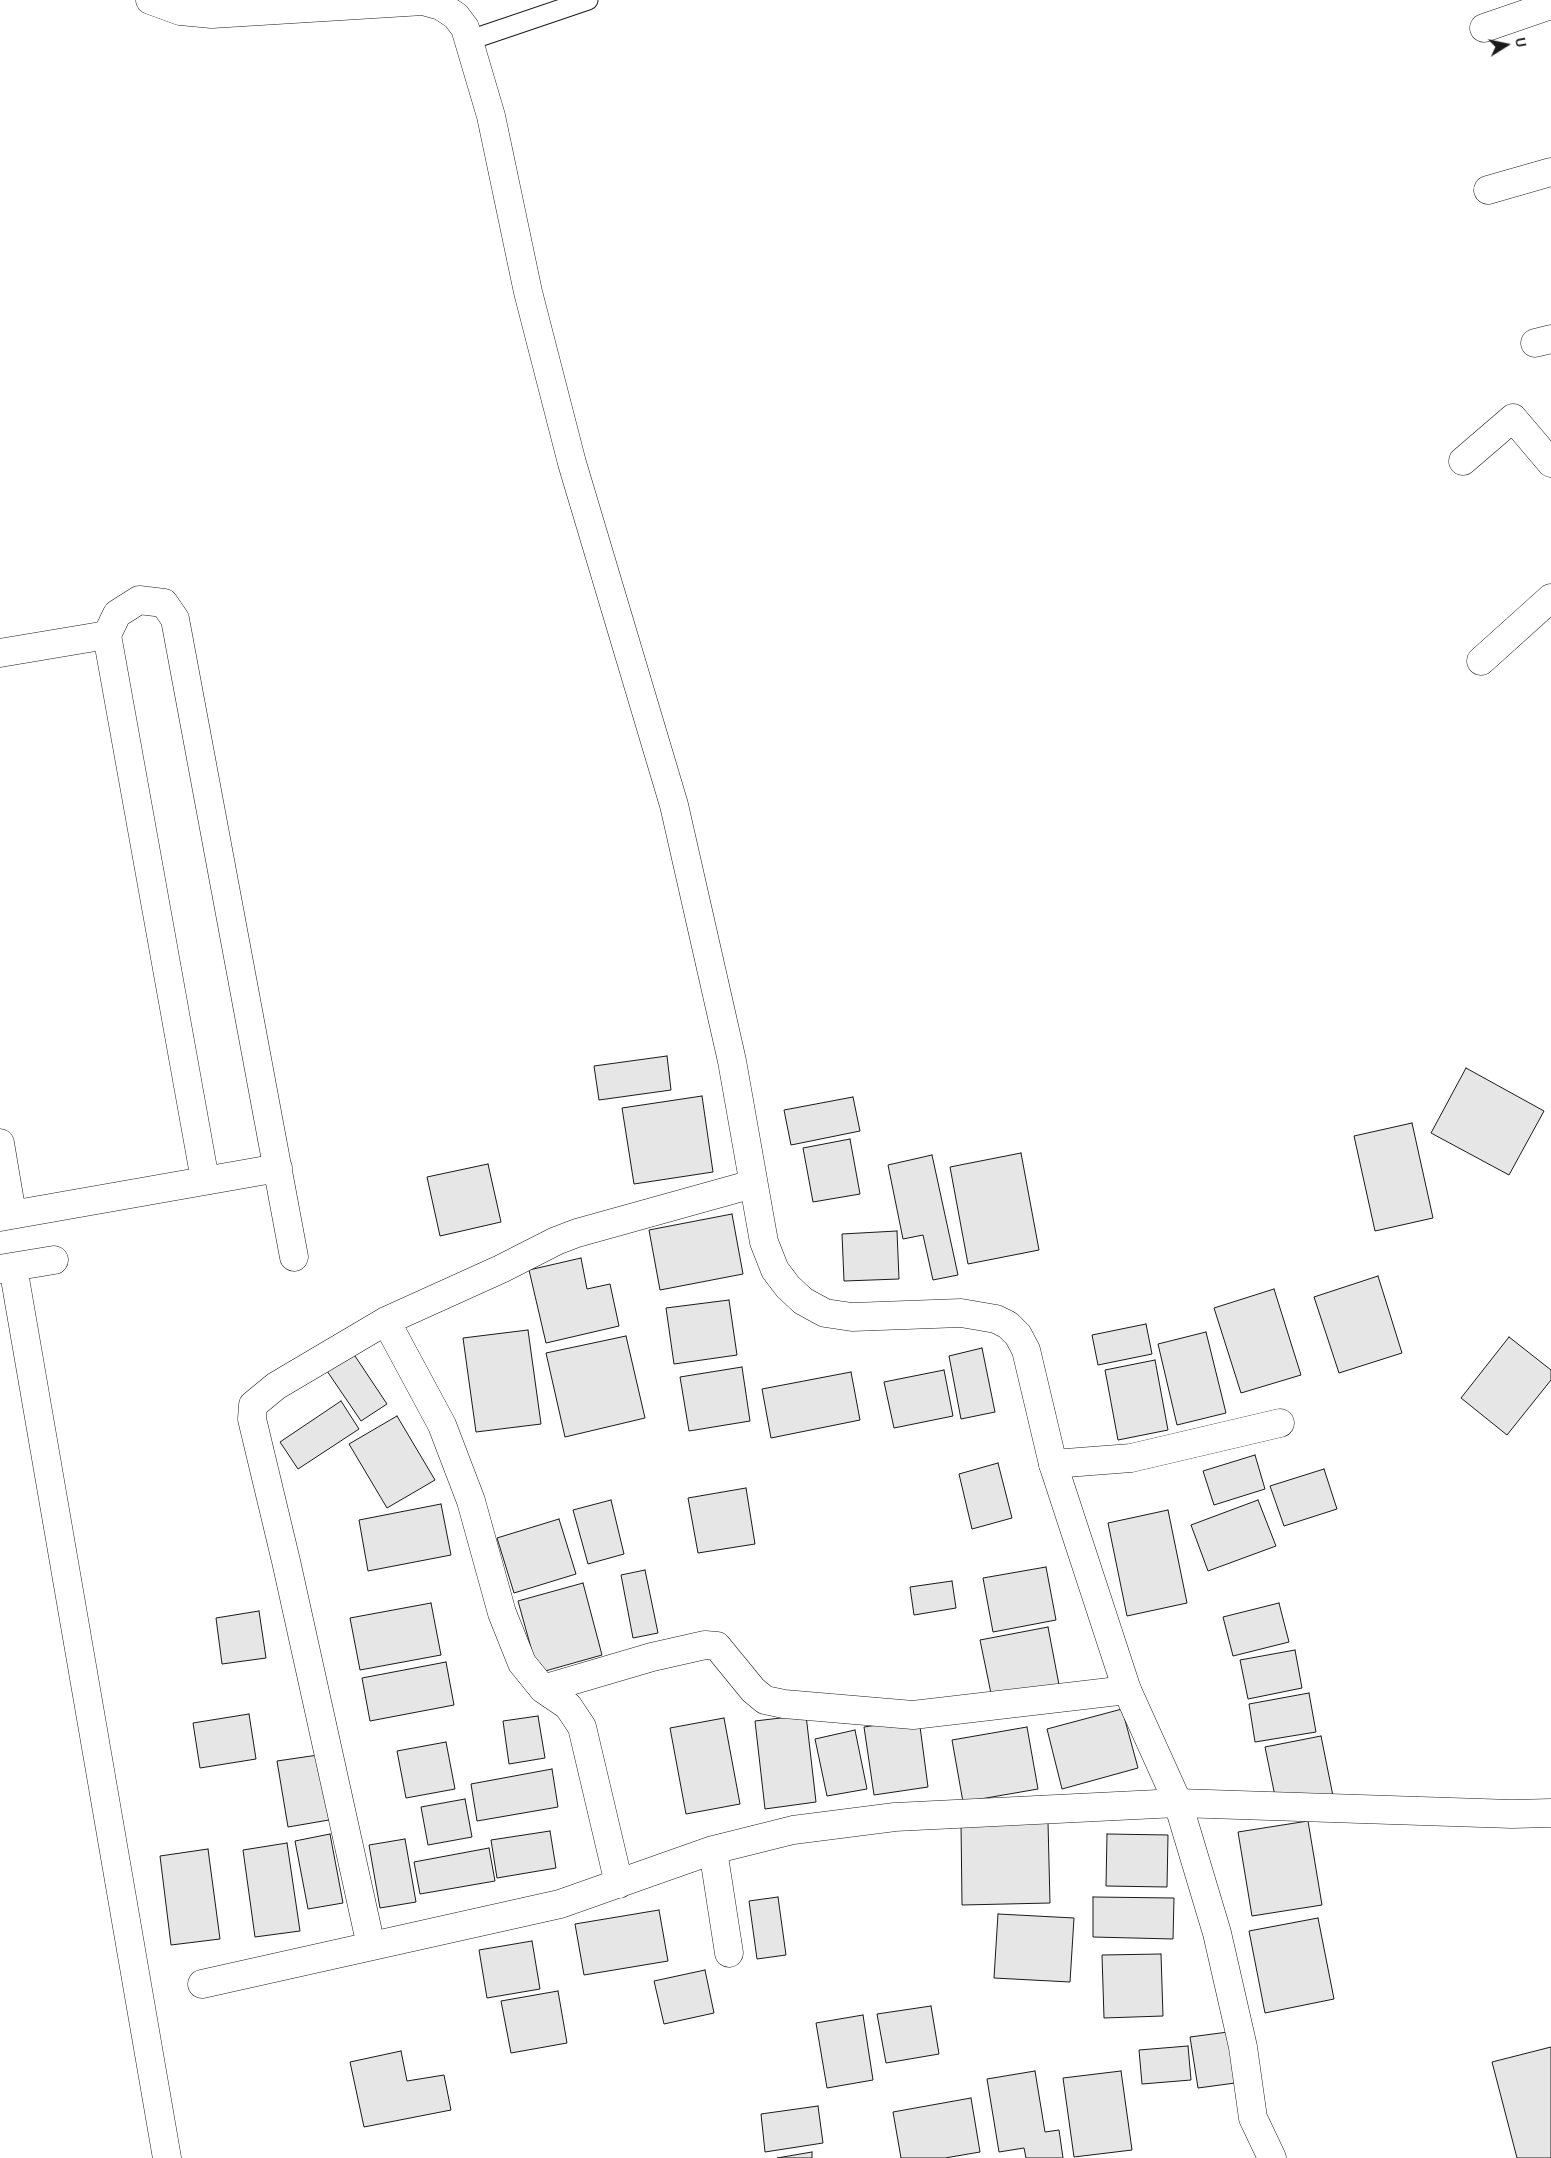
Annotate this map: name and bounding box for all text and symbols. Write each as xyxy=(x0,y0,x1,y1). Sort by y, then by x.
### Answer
north arrow xyxy=(1481,20,1531,70)
text: U xyxy=(1511,36,1530,49)

